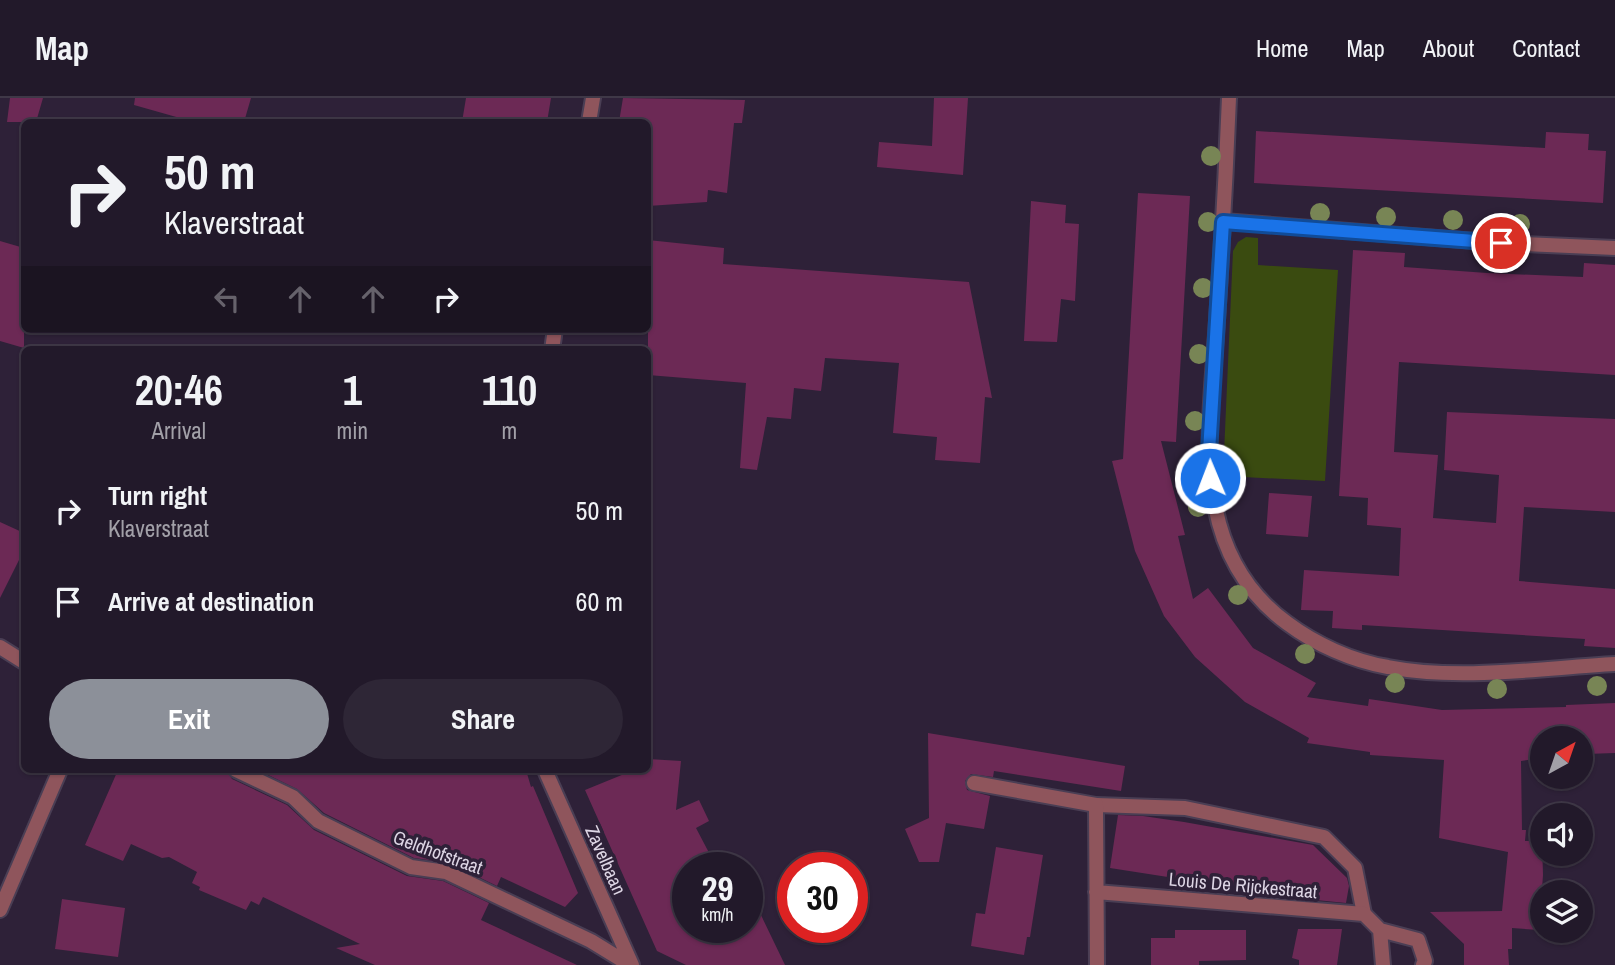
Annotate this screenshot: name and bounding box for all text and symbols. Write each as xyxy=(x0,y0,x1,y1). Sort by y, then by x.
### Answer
text: Map xyxy=(35,26,89,70)
text: Home xyxy=(1256,32,1308,64)
text: Map xyxy=(1346,32,1385,64)
text: About xyxy=(1423,32,1474,64)
text: Contact xyxy=(1512,32,1580,64)
text: 50 m xyxy=(164,138,256,204)
icon: right xyxy=(49,147,140,238)
text: Klaverstraat xyxy=(164,201,304,244)
pin xyxy=(1471,213,1531,273)
icon: arrive xyxy=(1482,224,1520,262)
icon: left xyxy=(208,280,246,318)
icon: ahead xyxy=(281,280,319,318)
icon: ahead xyxy=(354,280,392,318)
icon: right xyxy=(427,280,465,318)
text: 20:46 xyxy=(135,362,223,418)
text: 1 xyxy=(343,362,362,418)
text: 110 xyxy=(482,362,537,418)
text: Arrival xyxy=(152,415,206,446)
text: min xyxy=(337,415,368,446)
text: m xyxy=(502,415,517,446)
position arrow xyxy=(1173,441,1247,515)
text: Turn right xyxy=(108,478,207,513)
icon: right xyxy=(49,492,87,530)
text: 50 m xyxy=(576,493,623,528)
text: Klaverstraat xyxy=(108,513,209,544)
icon: arrive xyxy=(49,583,87,621)
text: Arrive at destination xyxy=(108,584,314,619)
text: 60 m xyxy=(576,584,623,619)
button: Exit xyxy=(49,679,329,759)
button: Share xyxy=(343,679,623,759)
north arrow xyxy=(1530,726,1592,789)
map controls xyxy=(1530,726,1593,943)
button: sound xyxy=(1530,803,1593,866)
street label: Zavelbaan xyxy=(579,821,633,899)
street label: Geldhofstraat xyxy=(390,824,487,880)
speed limit sign: 30 xyxy=(777,852,868,943)
text: 29 xyxy=(702,865,733,912)
street label: Louis De Rijckestraat xyxy=(1168,866,1319,904)
button: layers xyxy=(1530,880,1593,943)
text: km/h xyxy=(702,902,734,927)

